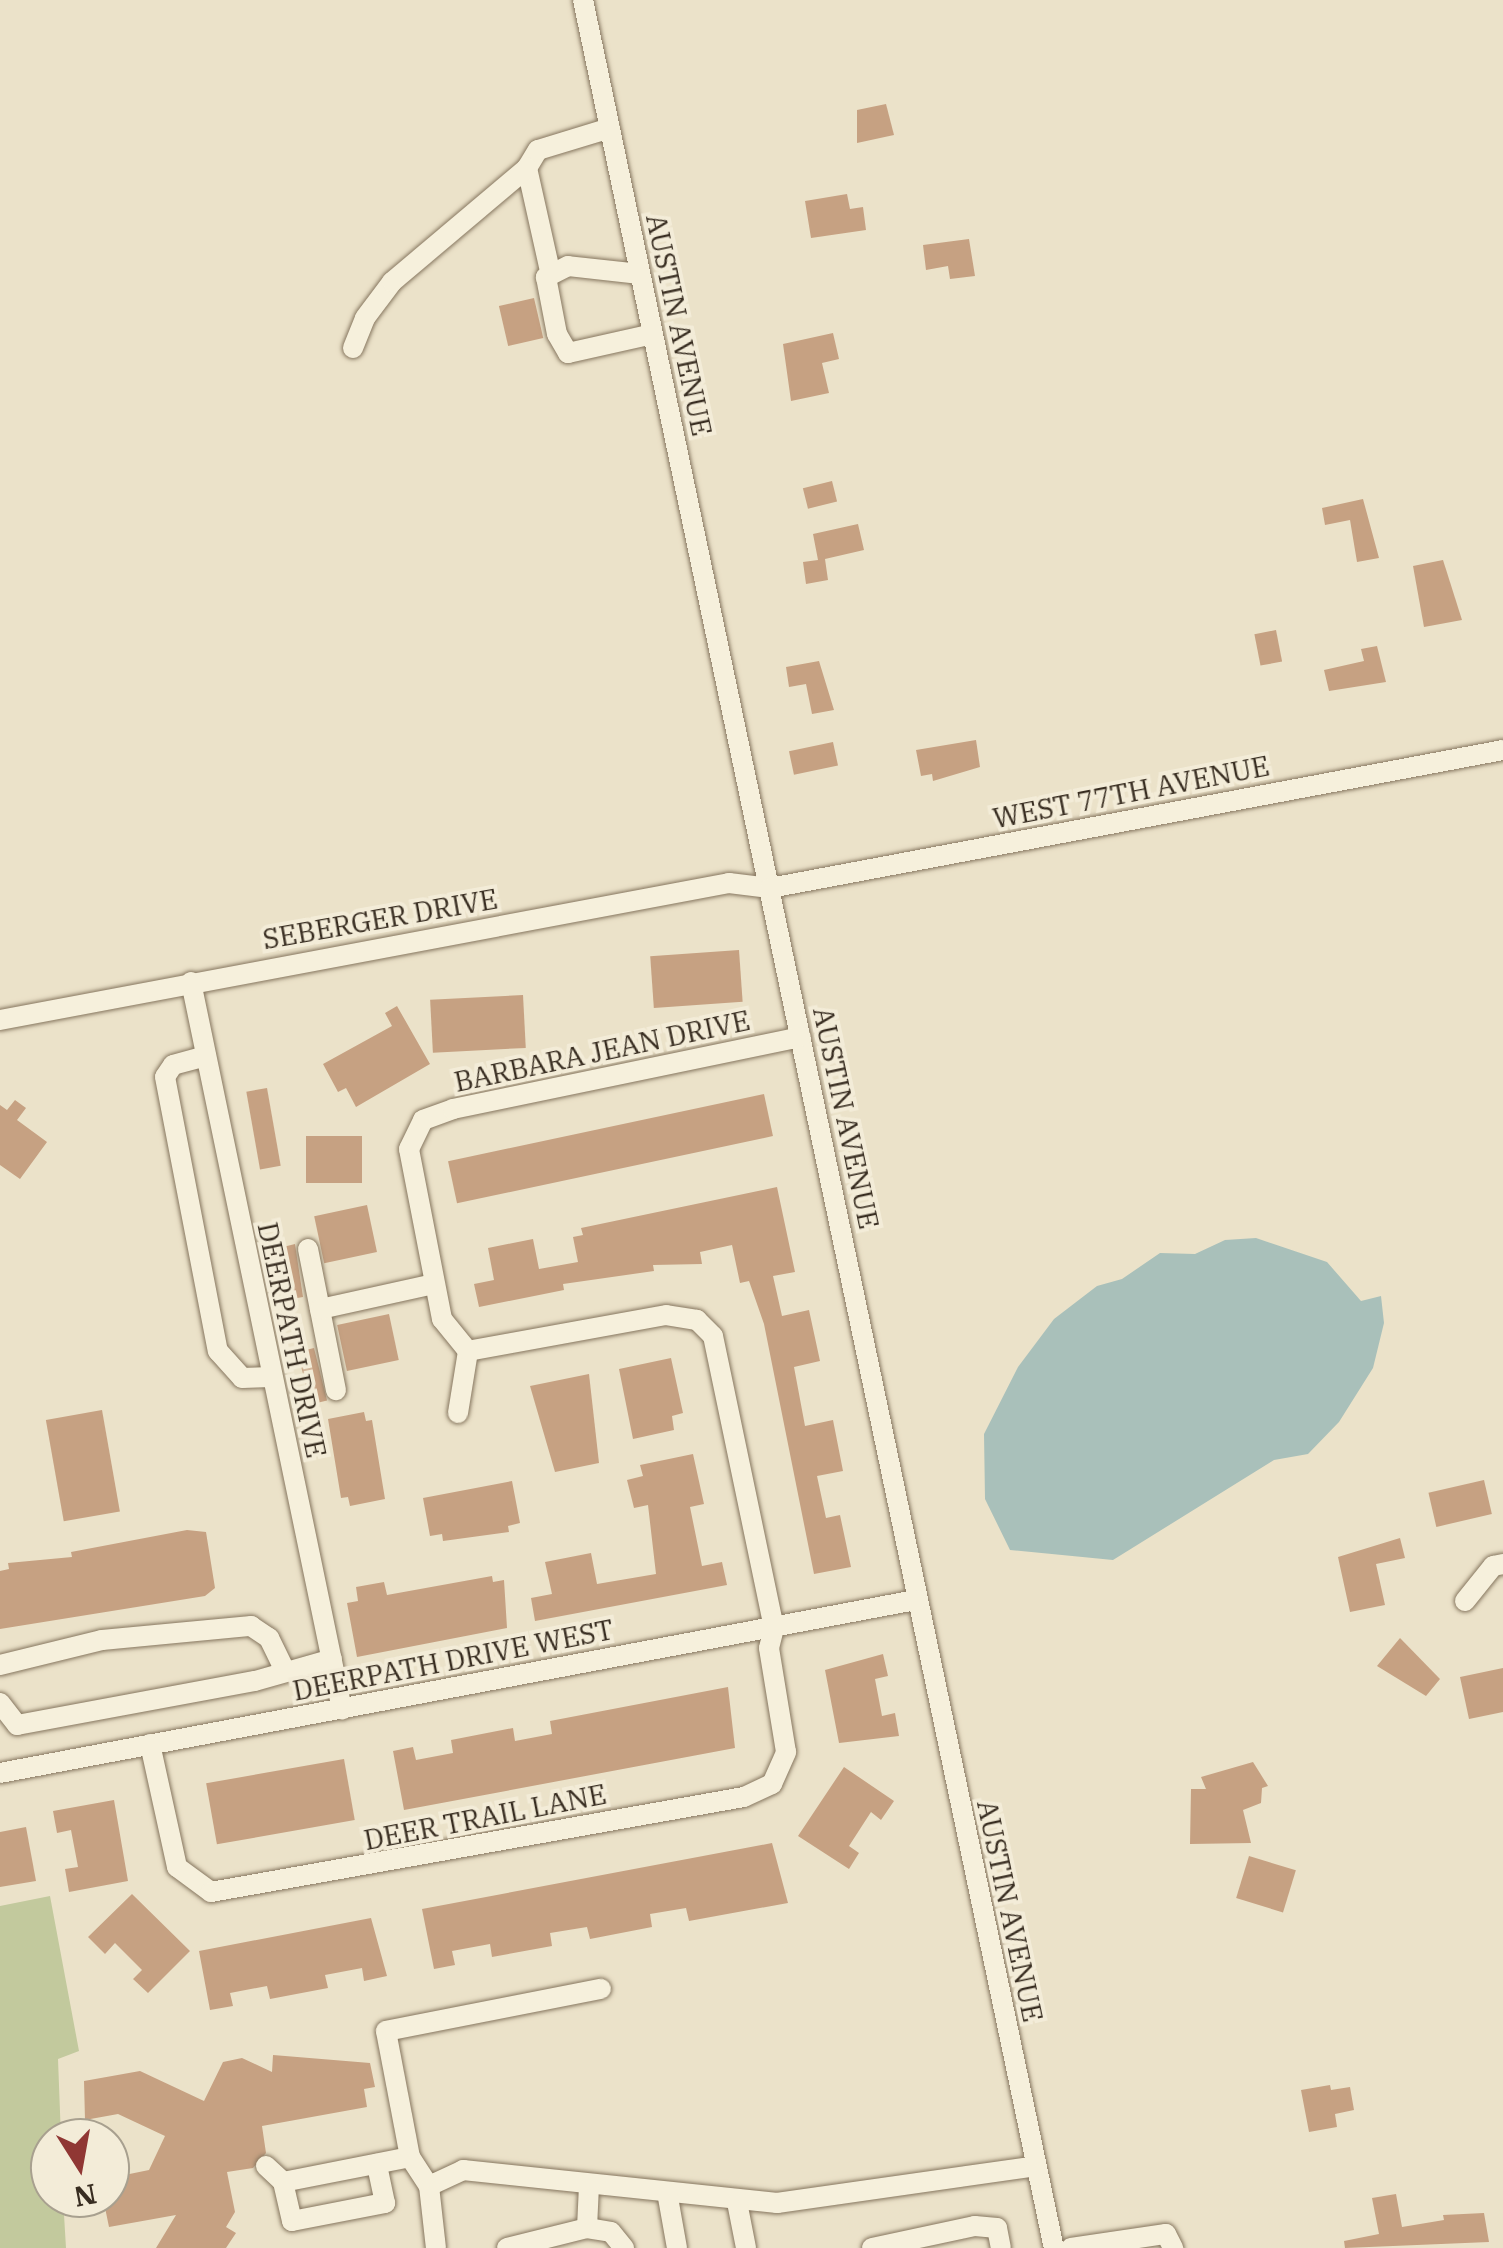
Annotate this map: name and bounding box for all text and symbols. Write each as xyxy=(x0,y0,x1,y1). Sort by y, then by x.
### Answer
street label: AUSTIN AVENUE xyxy=(639,211,719,439)
street label: WEST 77TH AVENUE xyxy=(990,749,1272,835)
street label: SEBERGER DRIVE xyxy=(260,882,500,956)
street label: BARBARA JEAN DRIVE xyxy=(451,1003,753,1099)
street label: AUSTIN AVENUE xyxy=(806,1004,886,1232)
street label: DEERPATH DRIVE xyxy=(251,1219,333,1461)
street label: DEERPATH DRIVE WEST xyxy=(290,1612,616,1708)
street label: DEER TRAIL LANE xyxy=(361,1777,609,1857)
street label: AUSTIN AVENUE xyxy=(970,1797,1050,2025)
north arrow xyxy=(30,2118,130,2218)
text: N xyxy=(71,2176,100,2216)

